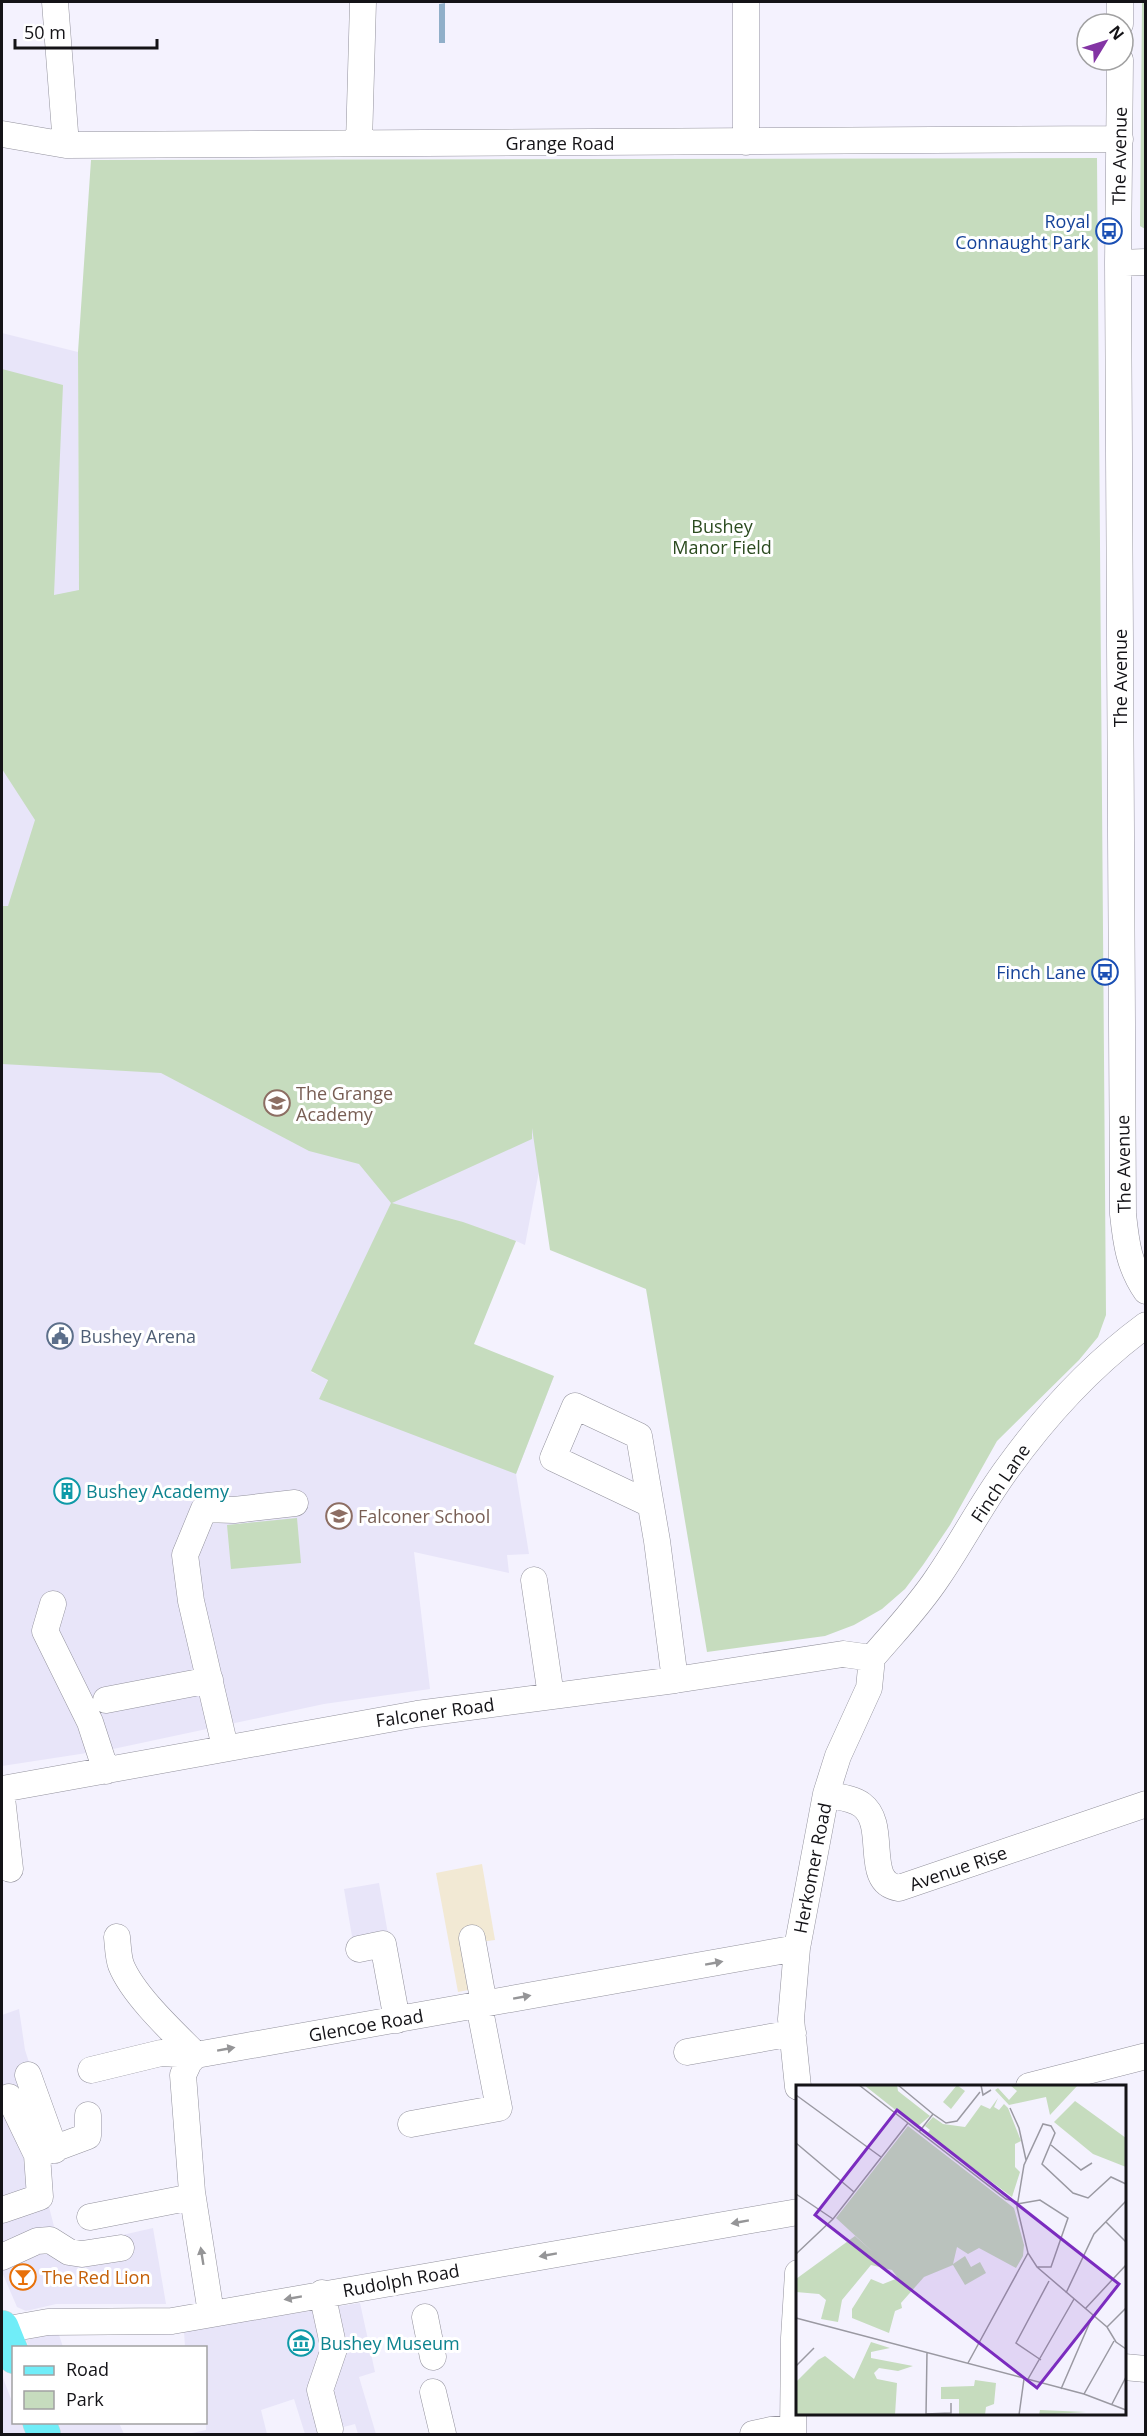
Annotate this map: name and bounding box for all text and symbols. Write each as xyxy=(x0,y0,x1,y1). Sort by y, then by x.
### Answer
scale bar xyxy=(15,12,158,50)
north arrow xyxy=(1075,12,1135,72)
text: 50 m xyxy=(24,20,66,44)
text: N xyxy=(1104,21,1129,45)
street label: The Avenue xyxy=(1106,107,1132,205)
street label: Grange Road xyxy=(506,131,615,155)
place label: Royal Connaught Park xyxy=(955,209,1091,254)
bus stop icon: Royal Connaught Park xyxy=(1094,216,1124,246)
park label: Bushey Manor Field xyxy=(672,514,772,559)
street label: The Avenue xyxy=(1108,629,1132,727)
bus stop icon: Finch Lane xyxy=(1090,957,1120,987)
place label: Finch Lane xyxy=(996,960,1086,984)
place label: The Grange Academy xyxy=(296,1081,393,1126)
school or university icon: The Grange Academy xyxy=(262,1088,292,1118)
street label: The Avenue xyxy=(1110,1115,1136,1213)
public building icon: Bushey Arena xyxy=(45,1321,75,1351)
place label: Bushey Arena xyxy=(80,1324,196,1348)
street label: Finch Lane xyxy=(965,1439,1035,1527)
building icon: Bushey Academy xyxy=(52,1476,82,1506)
place label: Bushey Academy xyxy=(86,1479,230,1503)
school or university icon: Falconer School xyxy=(324,1501,354,1531)
place label: Falconer School xyxy=(358,1504,490,1528)
street label: Falconer Road xyxy=(374,1692,496,1732)
street label: Herkomer Road xyxy=(788,1801,836,1935)
street label: Avenue Rise xyxy=(906,1840,1010,1896)
one-way arrow xyxy=(705,1958,724,1967)
one-way arrow xyxy=(513,1993,532,2002)
street label: Glencoe Road xyxy=(307,2003,425,2047)
one-way arrow xyxy=(217,2044,236,2053)
inset map xyxy=(796,2085,1126,2415)
one-way arrow xyxy=(730,2217,749,2226)
one-way arrow xyxy=(197,2246,206,2265)
one-way arrow xyxy=(538,2251,557,2260)
street label: Rudolph Road xyxy=(341,2258,461,2302)
bar icon: The Red Lion xyxy=(8,2262,38,2292)
place label: The Red Lion xyxy=(42,2265,150,2289)
one-way arrow xyxy=(284,2294,303,2303)
museum icon: Bushey Museum xyxy=(286,2328,316,2358)
place label: Bushey Museum xyxy=(320,2331,460,2355)
legend xyxy=(12,2346,207,2424)
text: Road xyxy=(66,2357,109,2381)
text: Park xyxy=(66,2387,104,2411)

